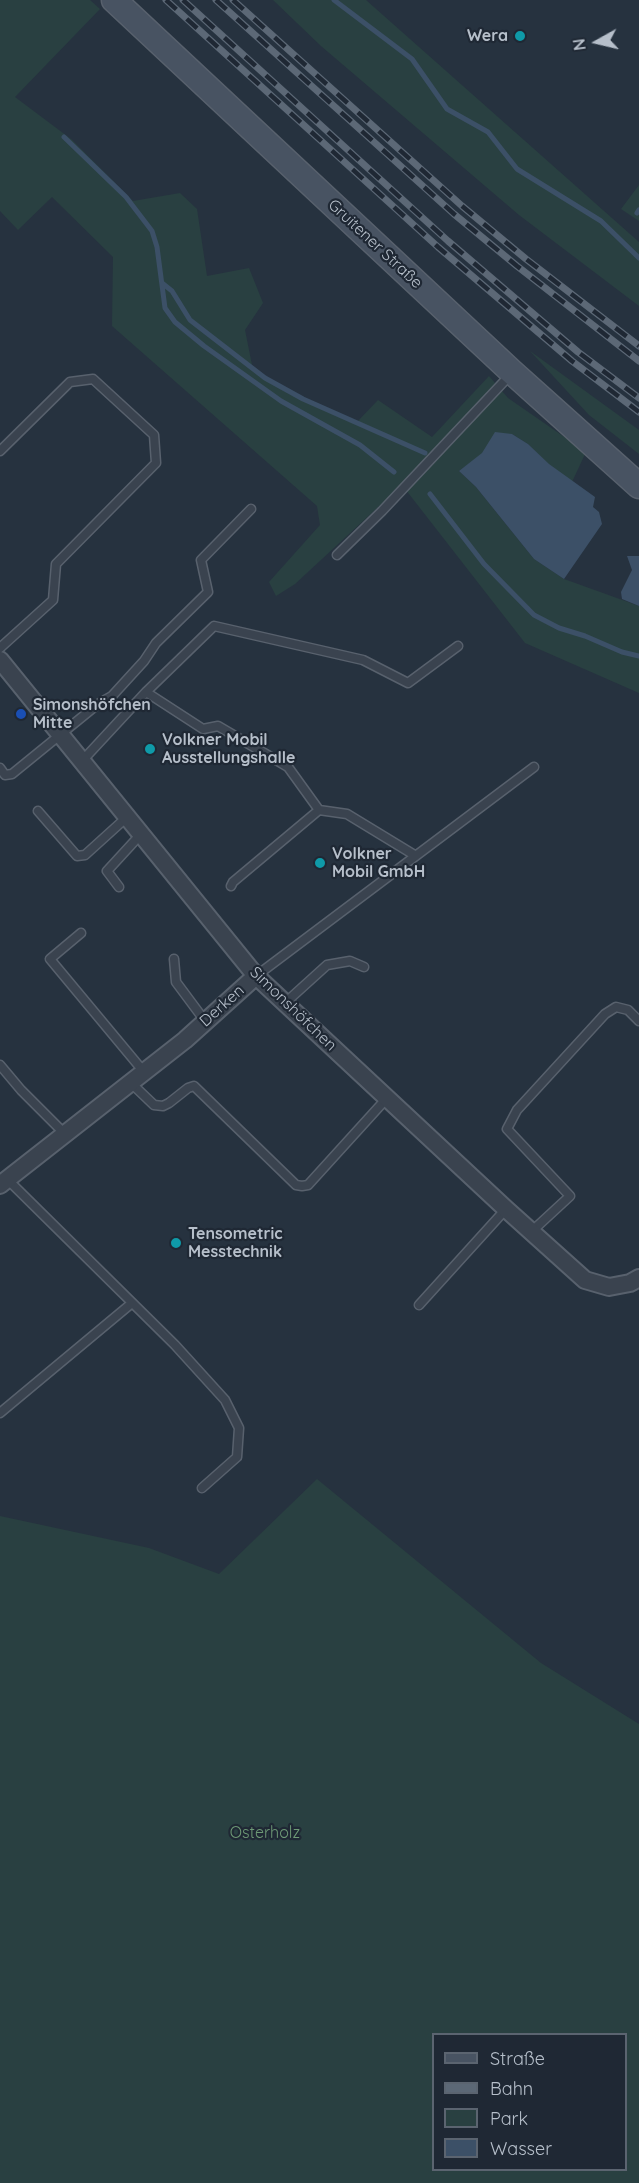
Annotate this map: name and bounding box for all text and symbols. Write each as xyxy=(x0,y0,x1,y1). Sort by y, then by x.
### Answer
north arrow xyxy=(567,12,627,72)
place label: Wera xyxy=(467,26,508,46)
marker: Wera xyxy=(513,29,527,43)
text: N xyxy=(568,37,590,52)
street label: Gruitener Straße xyxy=(324,195,426,293)
place label: Simonshöfchen Mitte xyxy=(33,695,151,733)
marker: Simonshöfchen Mitte xyxy=(14,707,28,721)
place label: Volkner Mobil Ausstellungshalle xyxy=(162,730,295,768)
marker: Volkner Mobil Ausstellungshalle xyxy=(143,742,157,756)
place label: Volkner Mobil GmbH xyxy=(332,844,425,882)
marker: Volkner Mobil GmbH xyxy=(313,856,327,870)
street label: Simonshöfchen xyxy=(246,963,340,1055)
street label: Derken xyxy=(196,981,248,1031)
place label: Tensometric Messtechnik xyxy=(188,1224,283,1262)
marker: Tensometric Messtechnik xyxy=(169,1236,183,1250)
park label: Osterholz xyxy=(230,1823,300,1843)
legend xyxy=(432,2033,627,2171)
text: Straße xyxy=(490,2047,545,2070)
text: Bahn xyxy=(490,2077,533,2100)
text: Park xyxy=(490,2107,528,2130)
text: Wasser xyxy=(490,2137,552,2160)

